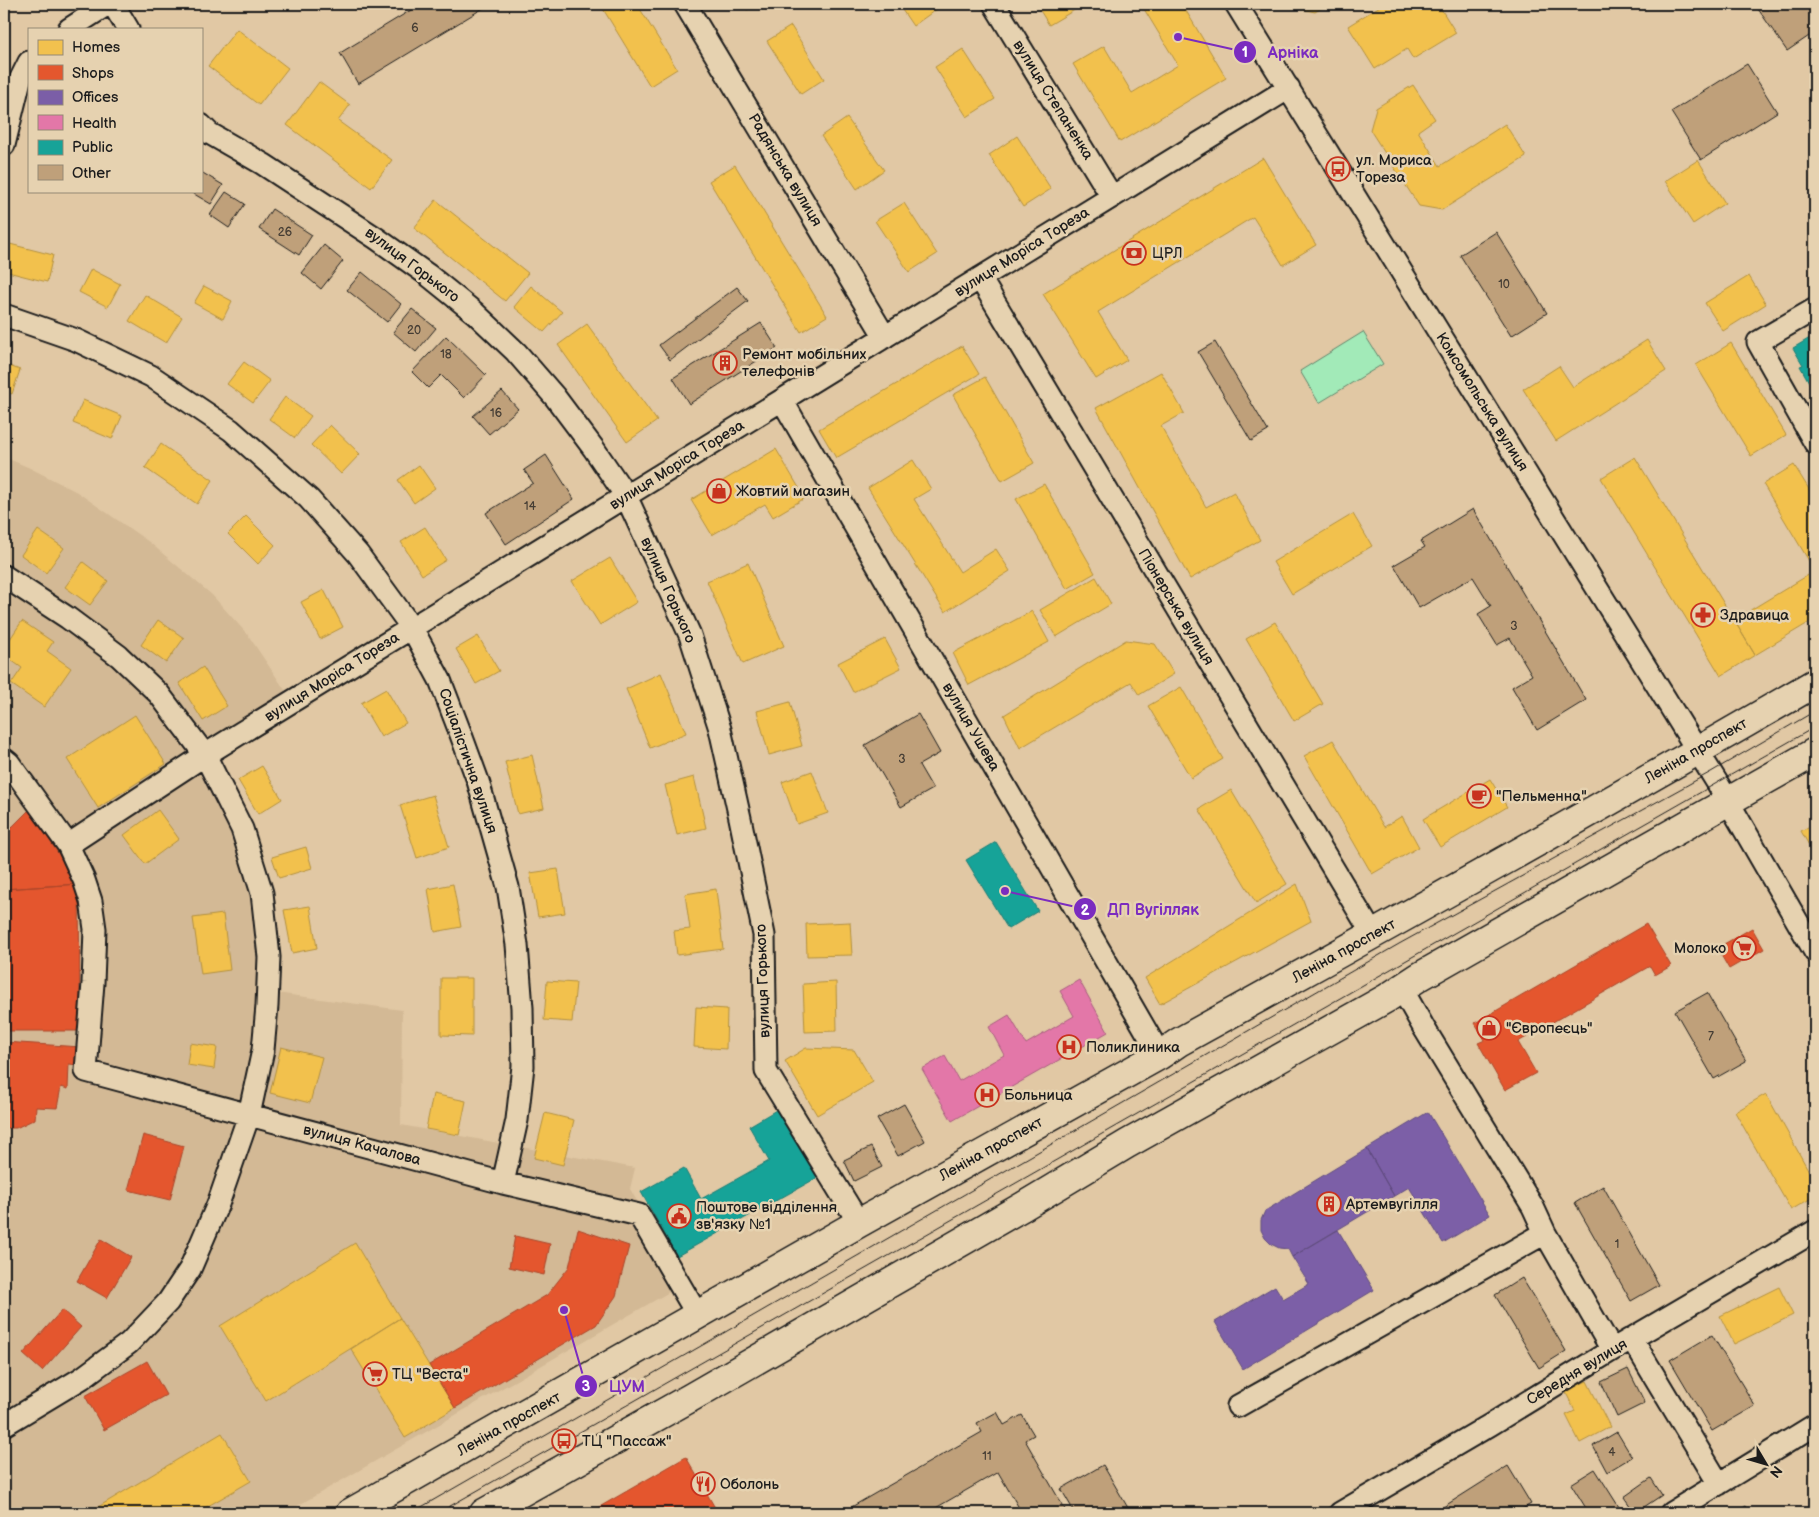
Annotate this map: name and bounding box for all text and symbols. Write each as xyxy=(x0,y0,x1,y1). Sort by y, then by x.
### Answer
house number: 6 xyxy=(411,21,419,36)
legend xyxy=(28,28,202,192)
street label: вулиця Степаненка xyxy=(1008,37,1098,164)
callout: Арніка xyxy=(1232,37,1328,68)
text: Homes xyxy=(72,38,121,57)
text: 1 xyxy=(1242,43,1248,62)
text: Арніка xyxy=(1267,44,1319,63)
text: Shops xyxy=(72,64,115,83)
text: Offices xyxy=(72,88,119,107)
street label: Радянська вулиця xyxy=(744,110,826,230)
text: Health xyxy=(72,114,117,133)
text: Public xyxy=(72,138,113,157)
place label: ул. Мориса Тореза xyxy=(1356,151,1432,187)
bus stop icon: ул. Мориса Тореза xyxy=(1325,156,1351,182)
text: Other xyxy=(72,164,111,183)
street label: вулиця Моріса Тореза xyxy=(951,203,1093,301)
street label: вулиця Горького xyxy=(361,223,463,307)
house number: 26 xyxy=(278,225,292,240)
bank icon: ЦРЛ xyxy=(1121,240,1147,266)
place label: ЦРЛ xyxy=(1152,244,1183,263)
house number: 10 xyxy=(1498,277,1510,292)
house number: 20 xyxy=(407,323,421,338)
street label: Комсомольська вулиця xyxy=(1431,329,1533,475)
place label: Ремонт мобільних телефонів xyxy=(742,345,866,381)
house number: 18 xyxy=(440,347,452,362)
building icon: Ремонт мобільних телефонів xyxy=(712,350,738,376)
house number: 16 xyxy=(490,406,502,421)
street label: вулиця Моріса Тореза xyxy=(606,416,748,514)
shop icon: Жовтий магазин xyxy=(706,478,732,504)
place label: Жовтий магазин xyxy=(736,482,850,501)
house number: 14 xyxy=(524,499,537,514)
street label: вулиця Горького xyxy=(636,534,700,646)
street label: Піонерська вулиця xyxy=(1134,545,1218,669)
pharmacy icon: Здравица xyxy=(1690,602,1716,628)
place label: Здравица xyxy=(1720,606,1789,625)
house number: 3 xyxy=(1510,619,1518,634)
street label: вулиця Моріса Тореза xyxy=(261,628,403,726)
street label: вулиця Ушева xyxy=(938,679,1004,775)
street label: Соціалістична вулиця xyxy=(434,686,502,836)
street label: Леніна проспект xyxy=(1640,714,1751,789)
house number: 3 xyxy=(898,752,906,767)
cafe icon: "Пельменна" xyxy=(1466,783,1492,809)
place label: "Пельменна" xyxy=(1496,787,1587,806)
callout: ДП Вугілляк xyxy=(1073,894,1209,925)
text: 2 xyxy=(1081,901,1090,920)
text: ДП Вугілляк xyxy=(1107,901,1199,920)
street label: Леніна проспект xyxy=(1288,915,1399,988)
street label: вулиця Горького xyxy=(752,924,774,1038)
supermarket icon: Молоко xyxy=(1731,935,1757,961)
place label: Молоко xyxy=(1674,939,1726,958)
shop icon: "Європеєць" xyxy=(1476,1015,1502,1041)
place label: "Європеєць" xyxy=(1506,1019,1593,1038)
house number: 7 xyxy=(1708,1029,1714,1044)
hospital icon: Поликлиника xyxy=(1056,1034,1082,1060)
place label: Поликлиника xyxy=(1086,1038,1180,1057)
hospital icon: Больница xyxy=(974,1082,1000,1108)
place label: Больница xyxy=(1004,1086,1073,1105)
street label: Леніна проспект xyxy=(935,1113,1046,1186)
street label: вулиця Качалова xyxy=(301,1120,423,1170)
building icon: Артемвугілля xyxy=(1316,1191,1342,1217)
place label: Артемвугілля xyxy=(1345,1195,1438,1214)
place label: Поштове відділення зв'язку №1 xyxy=(696,1198,837,1234)
public building icon: Поштове відділення зв'язку №1 xyxy=(666,1203,692,1229)
house number: 1 xyxy=(1615,1237,1619,1252)
street label: Середня вулиця xyxy=(1523,1334,1631,1410)
supermarket icon: ТЦ "Веста" xyxy=(362,1361,388,1387)
place label: ТЦ "Веста" xyxy=(392,1365,468,1384)
callout: ЦУМ xyxy=(573,1370,655,1401)
text: 3 xyxy=(582,1377,591,1396)
text: ЦУМ xyxy=(609,1378,645,1397)
street label: Леніна проспект xyxy=(453,1388,564,1461)
bus stop icon: ТЦ "Пассаж" xyxy=(551,1428,577,1454)
place label: ТЦ "Пассаж" xyxy=(582,1432,672,1451)
north arrow xyxy=(1742,1440,1792,1490)
house number: 4 xyxy=(1608,1445,1616,1460)
house number: 11 xyxy=(982,1449,992,1464)
text: N xyxy=(1766,1462,1786,1481)
restaurant icon: Оболонь xyxy=(690,1471,716,1497)
place label: Оболонь xyxy=(720,1475,780,1494)

